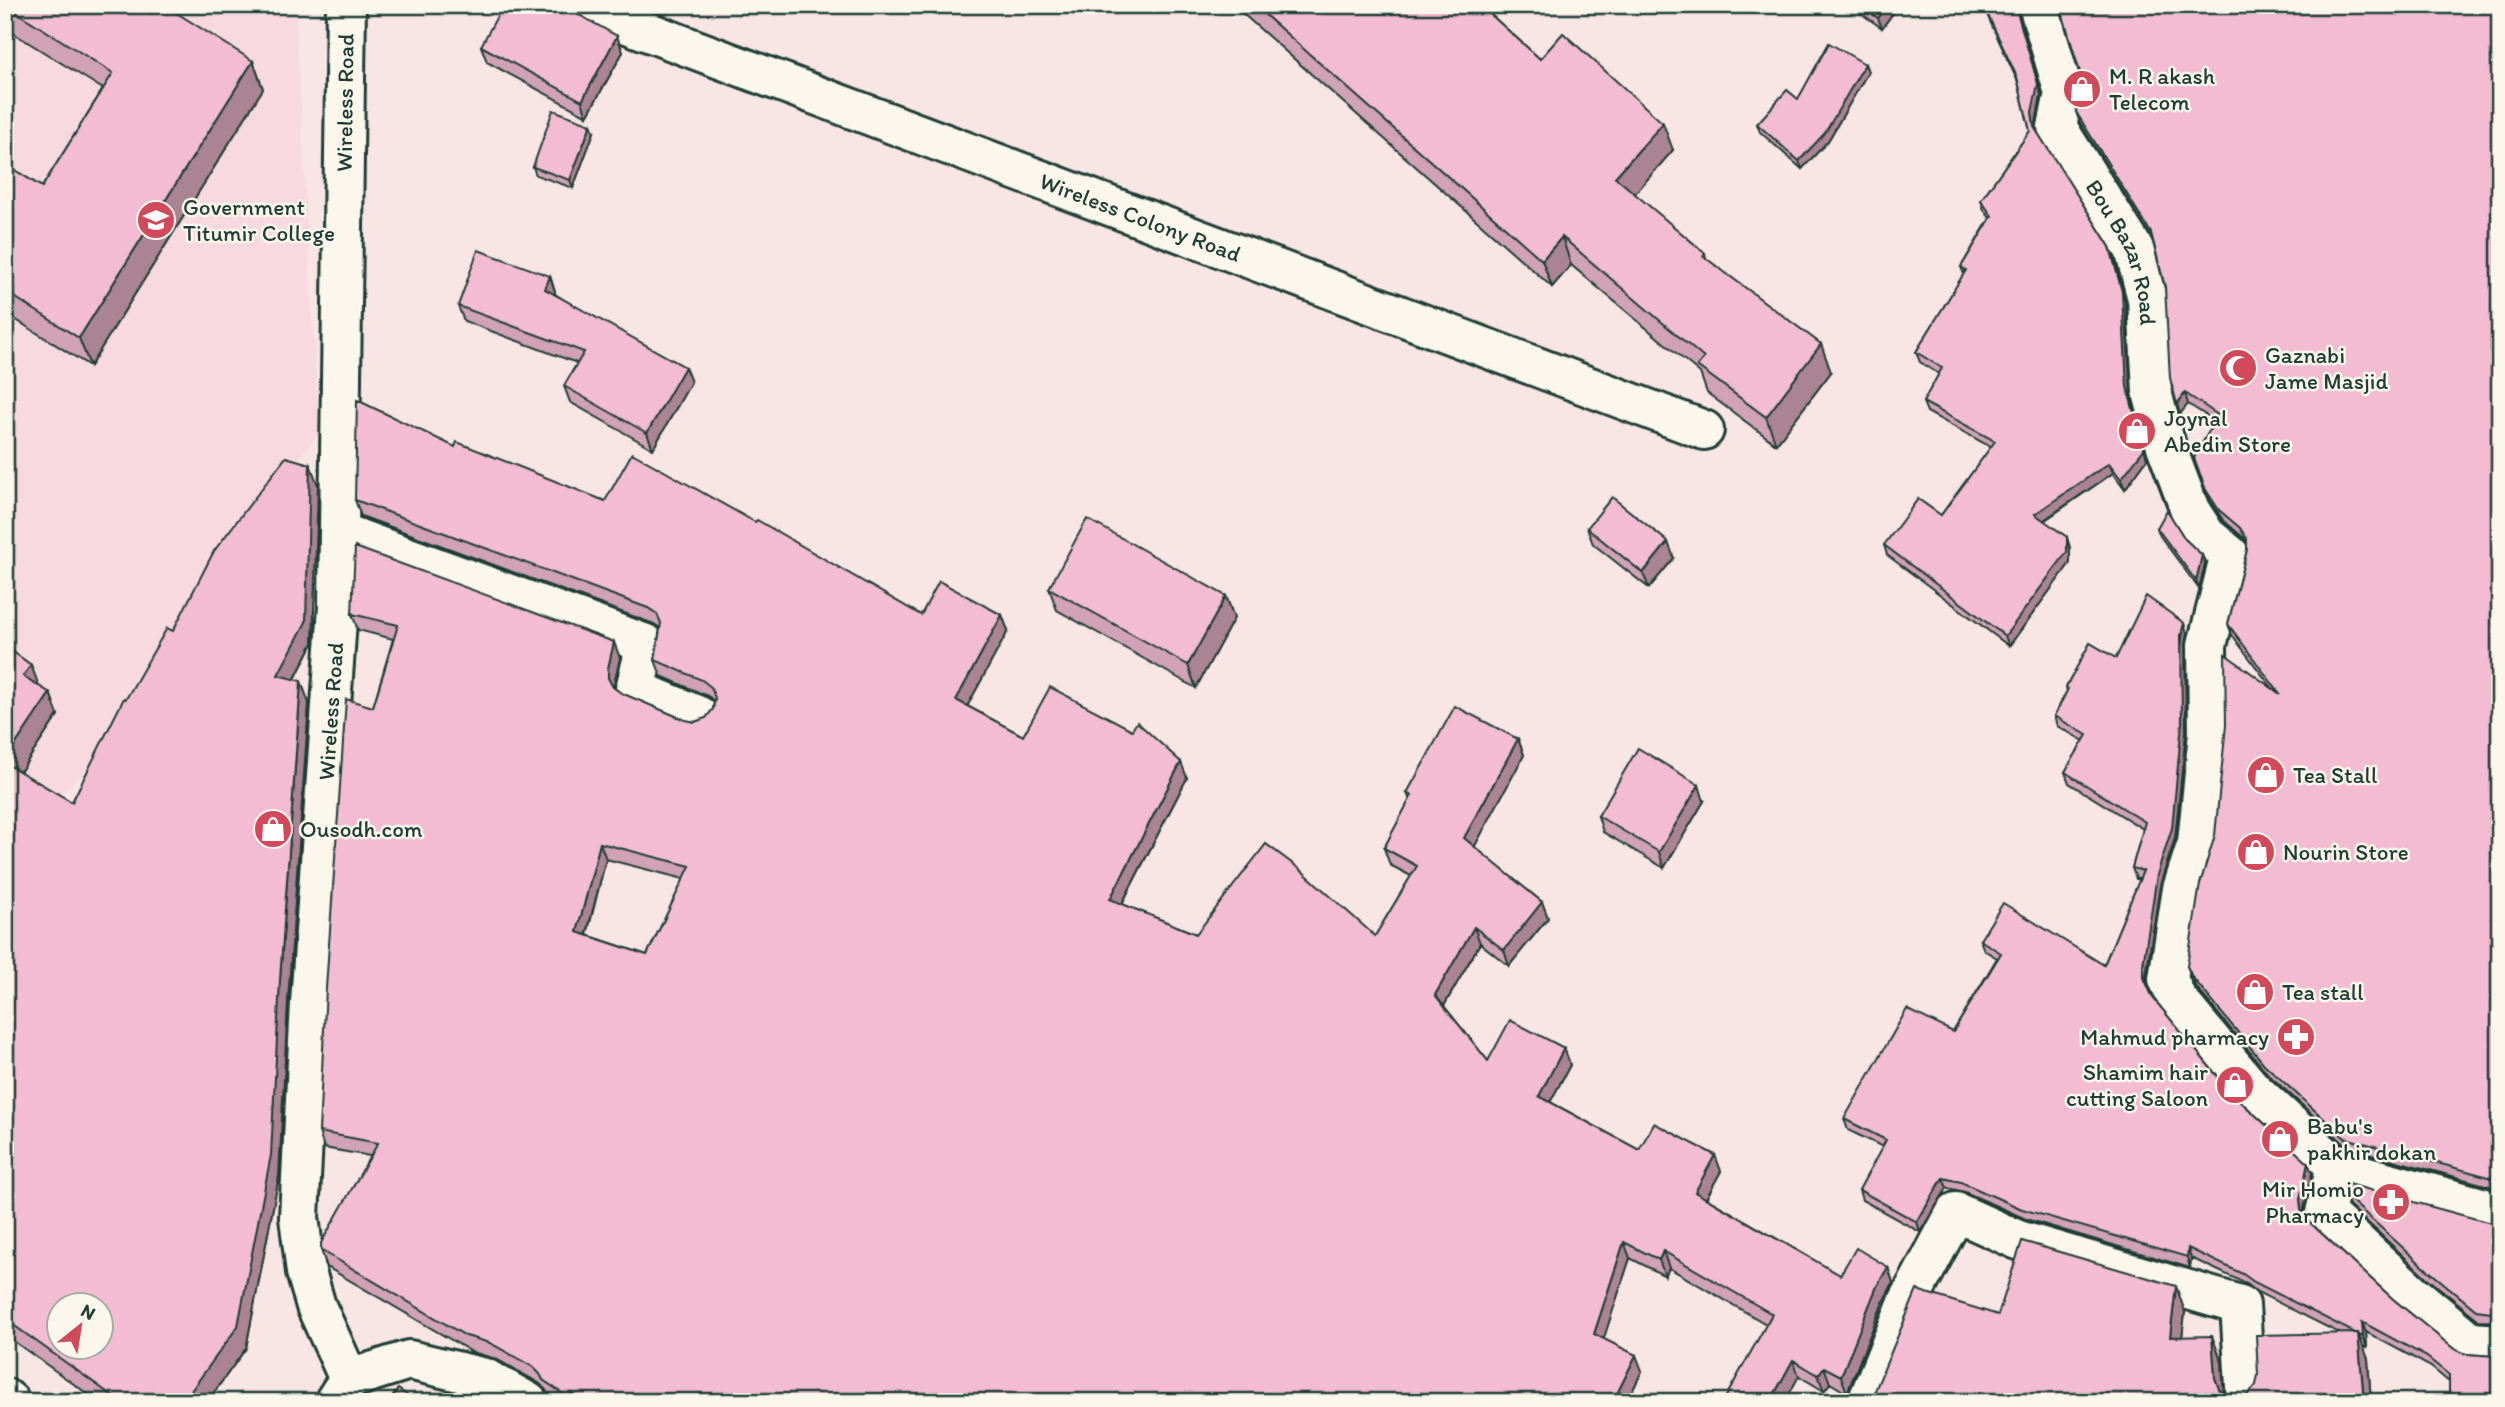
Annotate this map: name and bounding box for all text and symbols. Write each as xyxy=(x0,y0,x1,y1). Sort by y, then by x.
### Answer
street label: Wireless Road xyxy=(330,33,360,172)
place label: M. R akash Telecom xyxy=(2109,62,2215,116)
shop icon: M. R akash Telecom xyxy=(2061,68,2103,110)
street label: Wireless Colony Road xyxy=(1036,167,1245,268)
street label: Bou Bazar Road xyxy=(2080,174,2162,327)
place label: Government Titumir College xyxy=(183,193,335,247)
school or university icon: Government Titumir College xyxy=(135,199,177,241)
place label: Gaznabi Jame Masjid xyxy=(2265,341,2388,395)
mosque icon: Gaznabi Jame Masjid xyxy=(2217,347,2259,389)
place label: Joynal Abedin Store xyxy=(2164,404,2291,458)
shop icon: Joynal Abedin Store xyxy=(2116,410,2158,452)
street label: Wireless Road xyxy=(312,642,349,781)
shop icon: Tea Stall xyxy=(2245,754,2287,796)
place label: Tea Stall xyxy=(2293,761,2378,789)
shop icon: Ousodh.com xyxy=(252,808,294,850)
place label: Ousodh.com xyxy=(300,815,423,843)
shop icon: Nourin Store xyxy=(2235,831,2277,873)
place label: Nourin Store xyxy=(2283,838,2409,866)
shop icon: Tea stall xyxy=(2234,971,2276,1013)
place label: Tea stall xyxy=(2282,978,2364,1006)
pharmacy icon: Mahmud pharmacy xyxy=(2275,1016,2317,1058)
place label: Mahmud pharmacy xyxy=(2080,1023,2269,1051)
place label: Shamim hair cutting Saloon xyxy=(2066,1058,2208,1112)
shop icon: Shamim hair cutting Saloon xyxy=(2214,1064,2256,1106)
place label: Babu's pakhir dokan xyxy=(2307,1112,2436,1166)
shop icon: Babu's pakhir dokan xyxy=(2259,1118,2301,1160)
place label: Mir Homio Pharmacy xyxy=(2262,1175,2364,1229)
pharmacy icon: Mir Homio Pharmacy xyxy=(2370,1181,2412,1223)
north arrow xyxy=(46,1292,116,1362)
text: N xyxy=(77,1299,100,1325)

